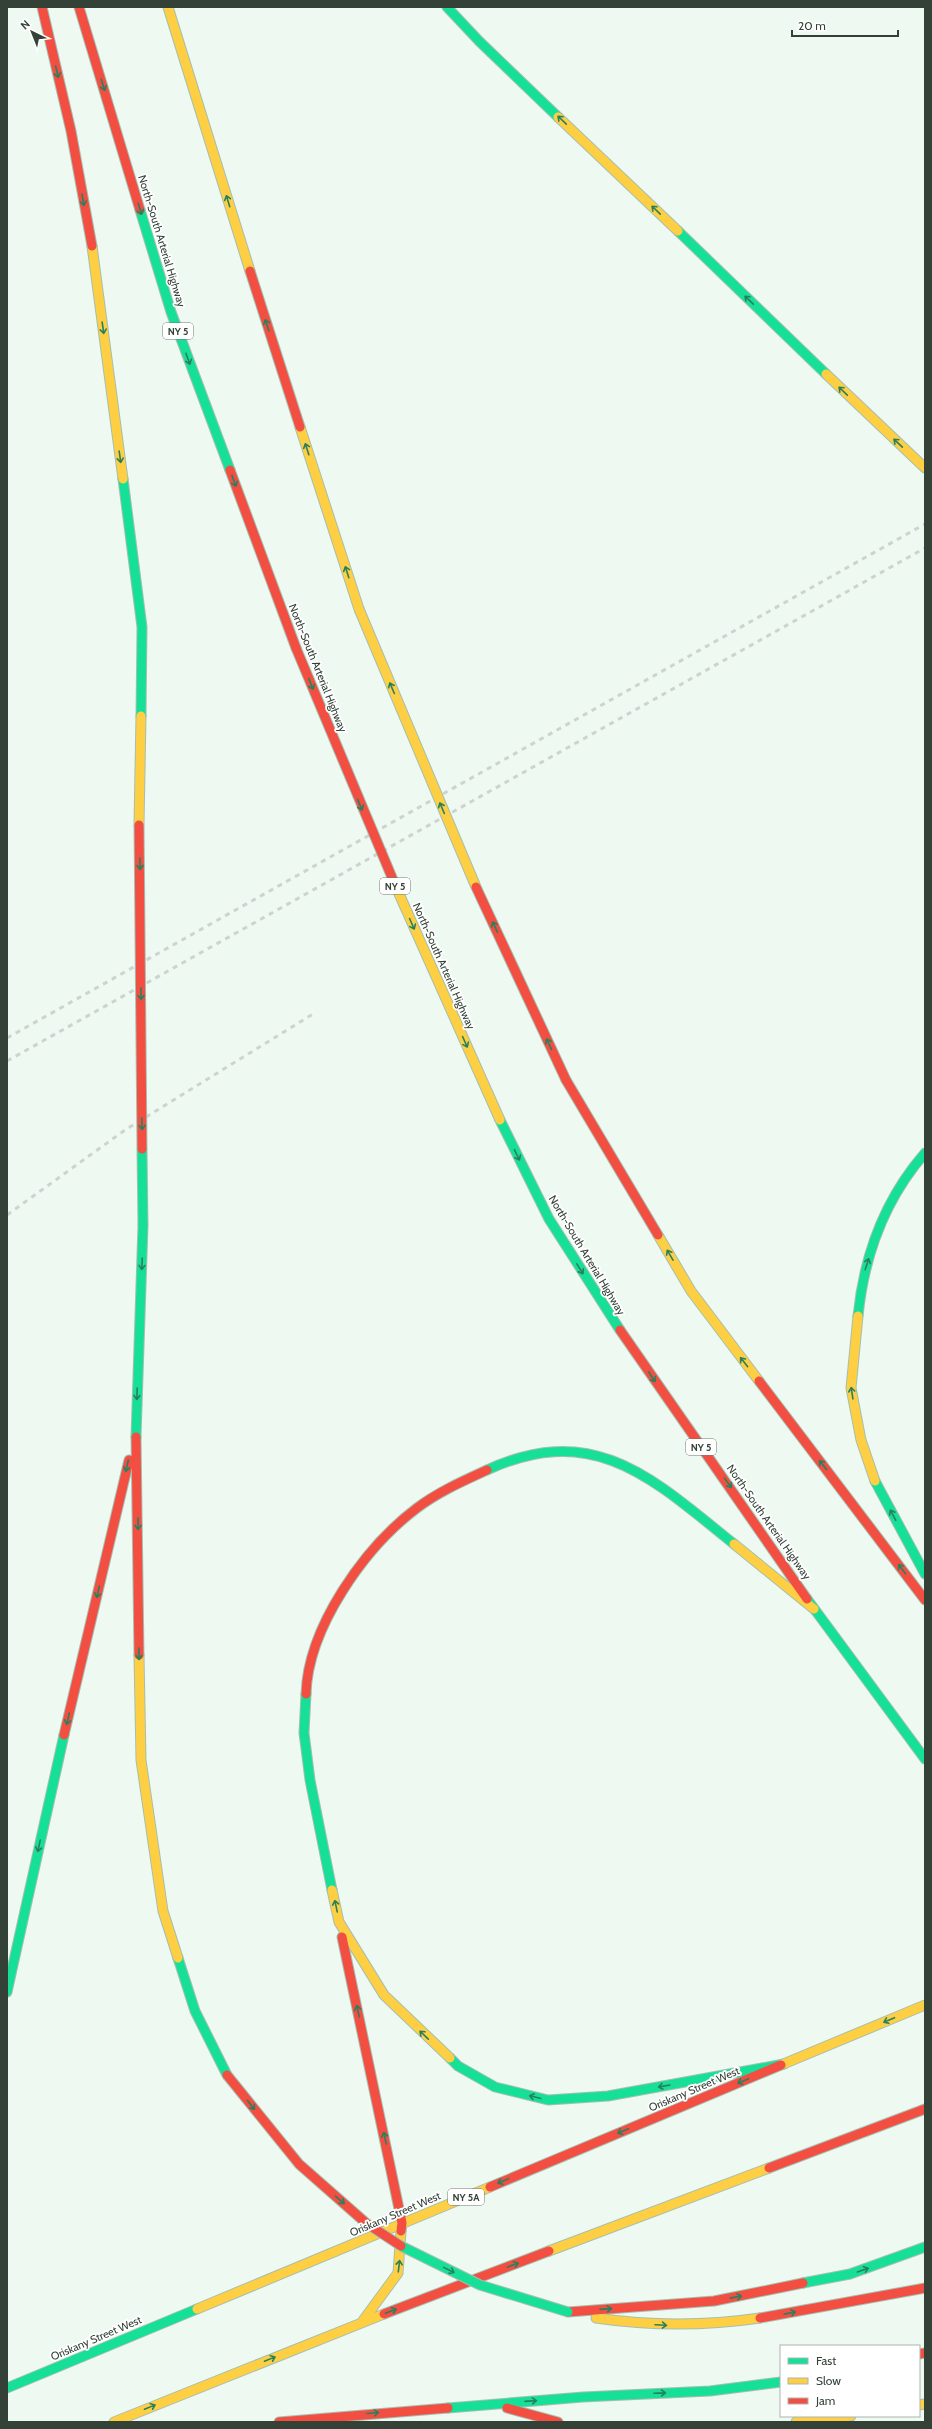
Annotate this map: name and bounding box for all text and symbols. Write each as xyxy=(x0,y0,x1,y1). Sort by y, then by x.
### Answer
north arrow xyxy=(12,12,52,52)
scale bar xyxy=(792,12,898,38)
text: N xyxy=(18,17,33,32)
text: 20 m xyxy=(798,18,826,33)
one-way arrow xyxy=(54,65,62,78)
one-way arrow xyxy=(100,78,107,91)
one-way arrow xyxy=(557,115,567,125)
street label: North-South Arterial Highway xyxy=(135,173,189,309)
one-way arrow xyxy=(79,193,87,206)
one-way arrow xyxy=(224,195,231,208)
one-way arrow xyxy=(137,202,144,215)
one-way arrow xyxy=(651,206,661,215)
one-way arrow xyxy=(744,296,754,305)
one-way arrow xyxy=(263,319,270,332)
one-way arrow xyxy=(99,321,106,334)
road number: NY 5 xyxy=(163,323,193,339)
one-way arrow xyxy=(185,353,193,365)
one-way arrow xyxy=(838,386,848,395)
one-way arrow xyxy=(893,438,903,448)
one-way arrow xyxy=(303,442,310,455)
one-way arrow xyxy=(116,450,124,463)
one-way arrow xyxy=(230,475,238,487)
one-way arrow xyxy=(343,567,351,579)
street label: North-South Arterial Highway xyxy=(286,602,350,735)
one-way arrow xyxy=(308,678,315,690)
one-way arrow xyxy=(388,682,395,694)
one-way arrow xyxy=(357,798,364,810)
one-way arrow xyxy=(438,802,445,814)
one-way arrow xyxy=(136,857,144,870)
road number: NY 5 xyxy=(380,878,410,894)
street label: North-South Arterial Highway xyxy=(410,900,478,1032)
one-way arrow xyxy=(409,917,416,929)
one-way arrow xyxy=(491,921,498,933)
one-way arrow xyxy=(137,987,145,1000)
one-way arrow xyxy=(462,1036,469,1048)
one-way arrow xyxy=(545,1039,552,1051)
one-way arrow xyxy=(138,1117,146,1130)
one-way arrow xyxy=(514,1149,522,1161)
street label: North-South Arterial Highway xyxy=(546,1193,629,1318)
one-way arrow xyxy=(666,1249,674,1261)
one-way arrow xyxy=(138,1257,145,1270)
one-way arrow xyxy=(864,1258,871,1271)
one-way arrow xyxy=(576,1263,584,1274)
one-way arrow xyxy=(739,1357,748,1368)
one-way arrow xyxy=(648,1371,656,1382)
one-way arrow xyxy=(134,1387,141,1400)
one-way arrow xyxy=(848,1387,856,1400)
road number: NY 5 xyxy=(686,1439,716,1455)
one-way arrow xyxy=(123,1459,131,1472)
one-way arrow xyxy=(819,1460,828,1471)
street label: North-South Arterial Highway xyxy=(724,1462,814,1583)
one-way arrow xyxy=(724,1477,732,1488)
one-way arrow xyxy=(889,1509,896,1521)
one-way arrow xyxy=(134,1517,141,1530)
one-way arrow xyxy=(898,1563,906,1574)
one-way arrow xyxy=(93,1586,101,1599)
one-way arrow xyxy=(135,1647,143,1660)
one-way arrow xyxy=(63,1712,71,1725)
one-way arrow xyxy=(34,1839,42,1852)
one-way arrow xyxy=(331,1900,339,1913)
one-way arrow xyxy=(353,2005,361,2018)
one-way arrow xyxy=(884,2017,896,2024)
one-way arrow xyxy=(419,2030,429,2040)
street label: Oriskany Street West xyxy=(646,2063,742,2115)
one-way arrow xyxy=(738,2078,750,2085)
one-way arrow xyxy=(657,2082,670,2090)
one-way arrow xyxy=(529,2092,542,2100)
one-way arrow xyxy=(247,2100,256,2111)
one-way arrow xyxy=(618,2128,630,2136)
one-way arrow xyxy=(380,2132,388,2145)
one-way arrow xyxy=(498,2178,510,2186)
street label: Oriskany Street West xyxy=(347,2188,443,2240)
road number: NY 5A xyxy=(448,2189,484,2205)
one-way arrow xyxy=(335,2195,345,2205)
one-way arrow xyxy=(395,2260,402,2273)
one-way arrow xyxy=(506,2260,518,2268)
one-way arrow xyxy=(856,2265,868,2273)
one-way arrow xyxy=(443,2266,455,2274)
one-way arrow xyxy=(729,2292,742,2300)
one-way arrow xyxy=(385,2306,397,2314)
one-way arrow xyxy=(599,2306,612,2313)
one-way arrow xyxy=(784,2309,797,2317)
street label: Oriskany Street West xyxy=(48,2312,144,2364)
one-way arrow xyxy=(654,2322,667,2329)
legend xyxy=(780,2345,920,2417)
text: Fast xyxy=(816,2353,836,2368)
one-way arrow xyxy=(264,2354,276,2362)
text: Slow xyxy=(816,2373,841,2388)
one-way arrow xyxy=(653,2390,666,2397)
text: Jam xyxy=(815,2393,835,2408)
one-way arrow xyxy=(524,2397,537,2404)
one-way arrow xyxy=(143,2403,155,2411)
one-way arrow xyxy=(366,2410,379,2417)

